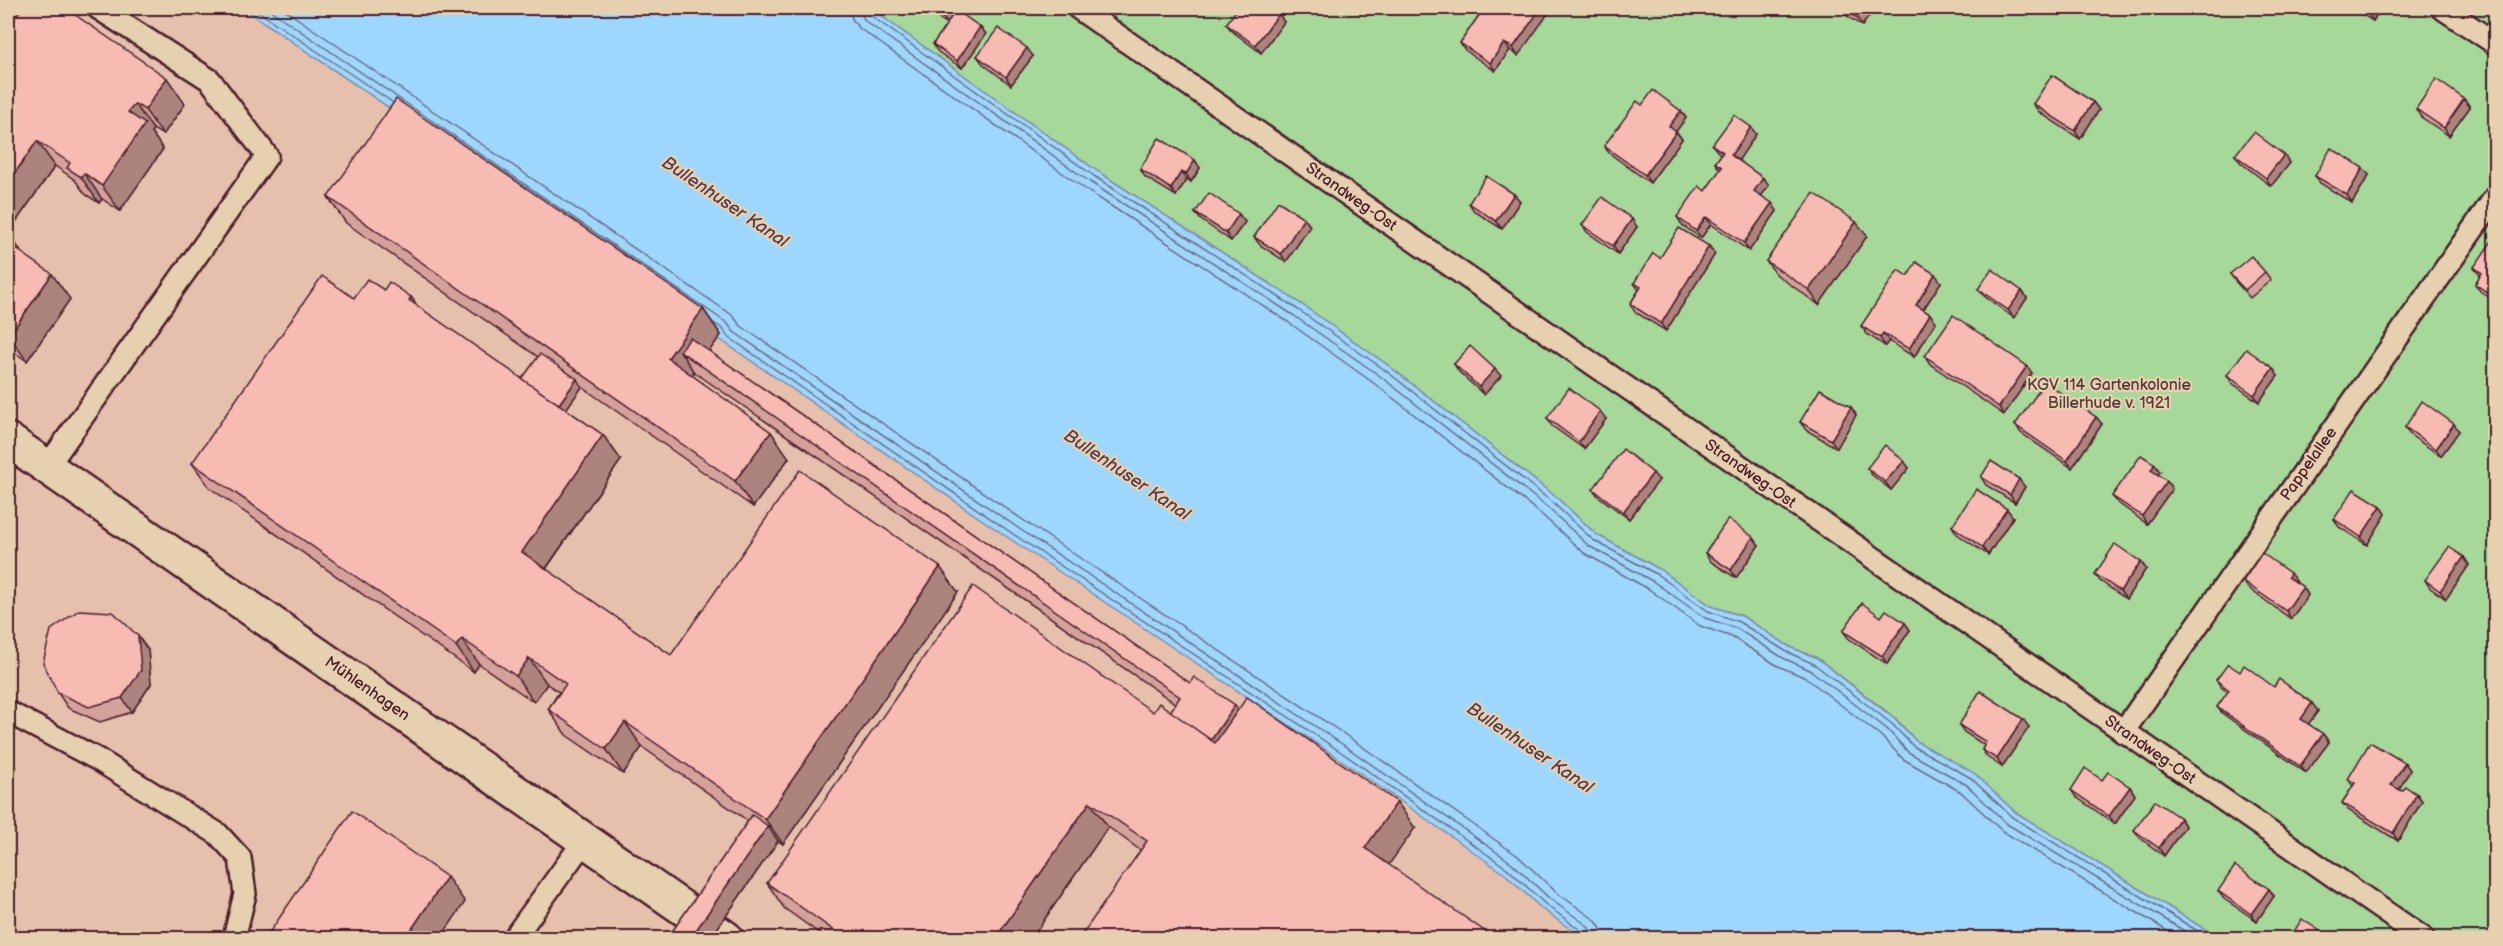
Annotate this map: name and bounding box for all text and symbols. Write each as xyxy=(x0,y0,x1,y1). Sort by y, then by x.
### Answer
water label: Bullenhuser Kanal xyxy=(658,152,793,252)
street label: Strandweg-Ost xyxy=(1302,159,1400,235)
park label: KGV 114 Gartenkolonie Billerhude v. 1921 xyxy=(2027,376,2192,413)
street label: Pappelallee xyxy=(2277,423,2341,504)
water label: Bullenhuser Kanal xyxy=(1060,425,1195,525)
street label: Strandweg-Ost xyxy=(1701,436,1799,512)
street label: Mühlenhagen xyxy=(321,653,413,725)
water label: Bullenhuser Kanal xyxy=(1463,698,1598,798)
street label: Strandweg-Ost xyxy=(2101,712,2199,788)

